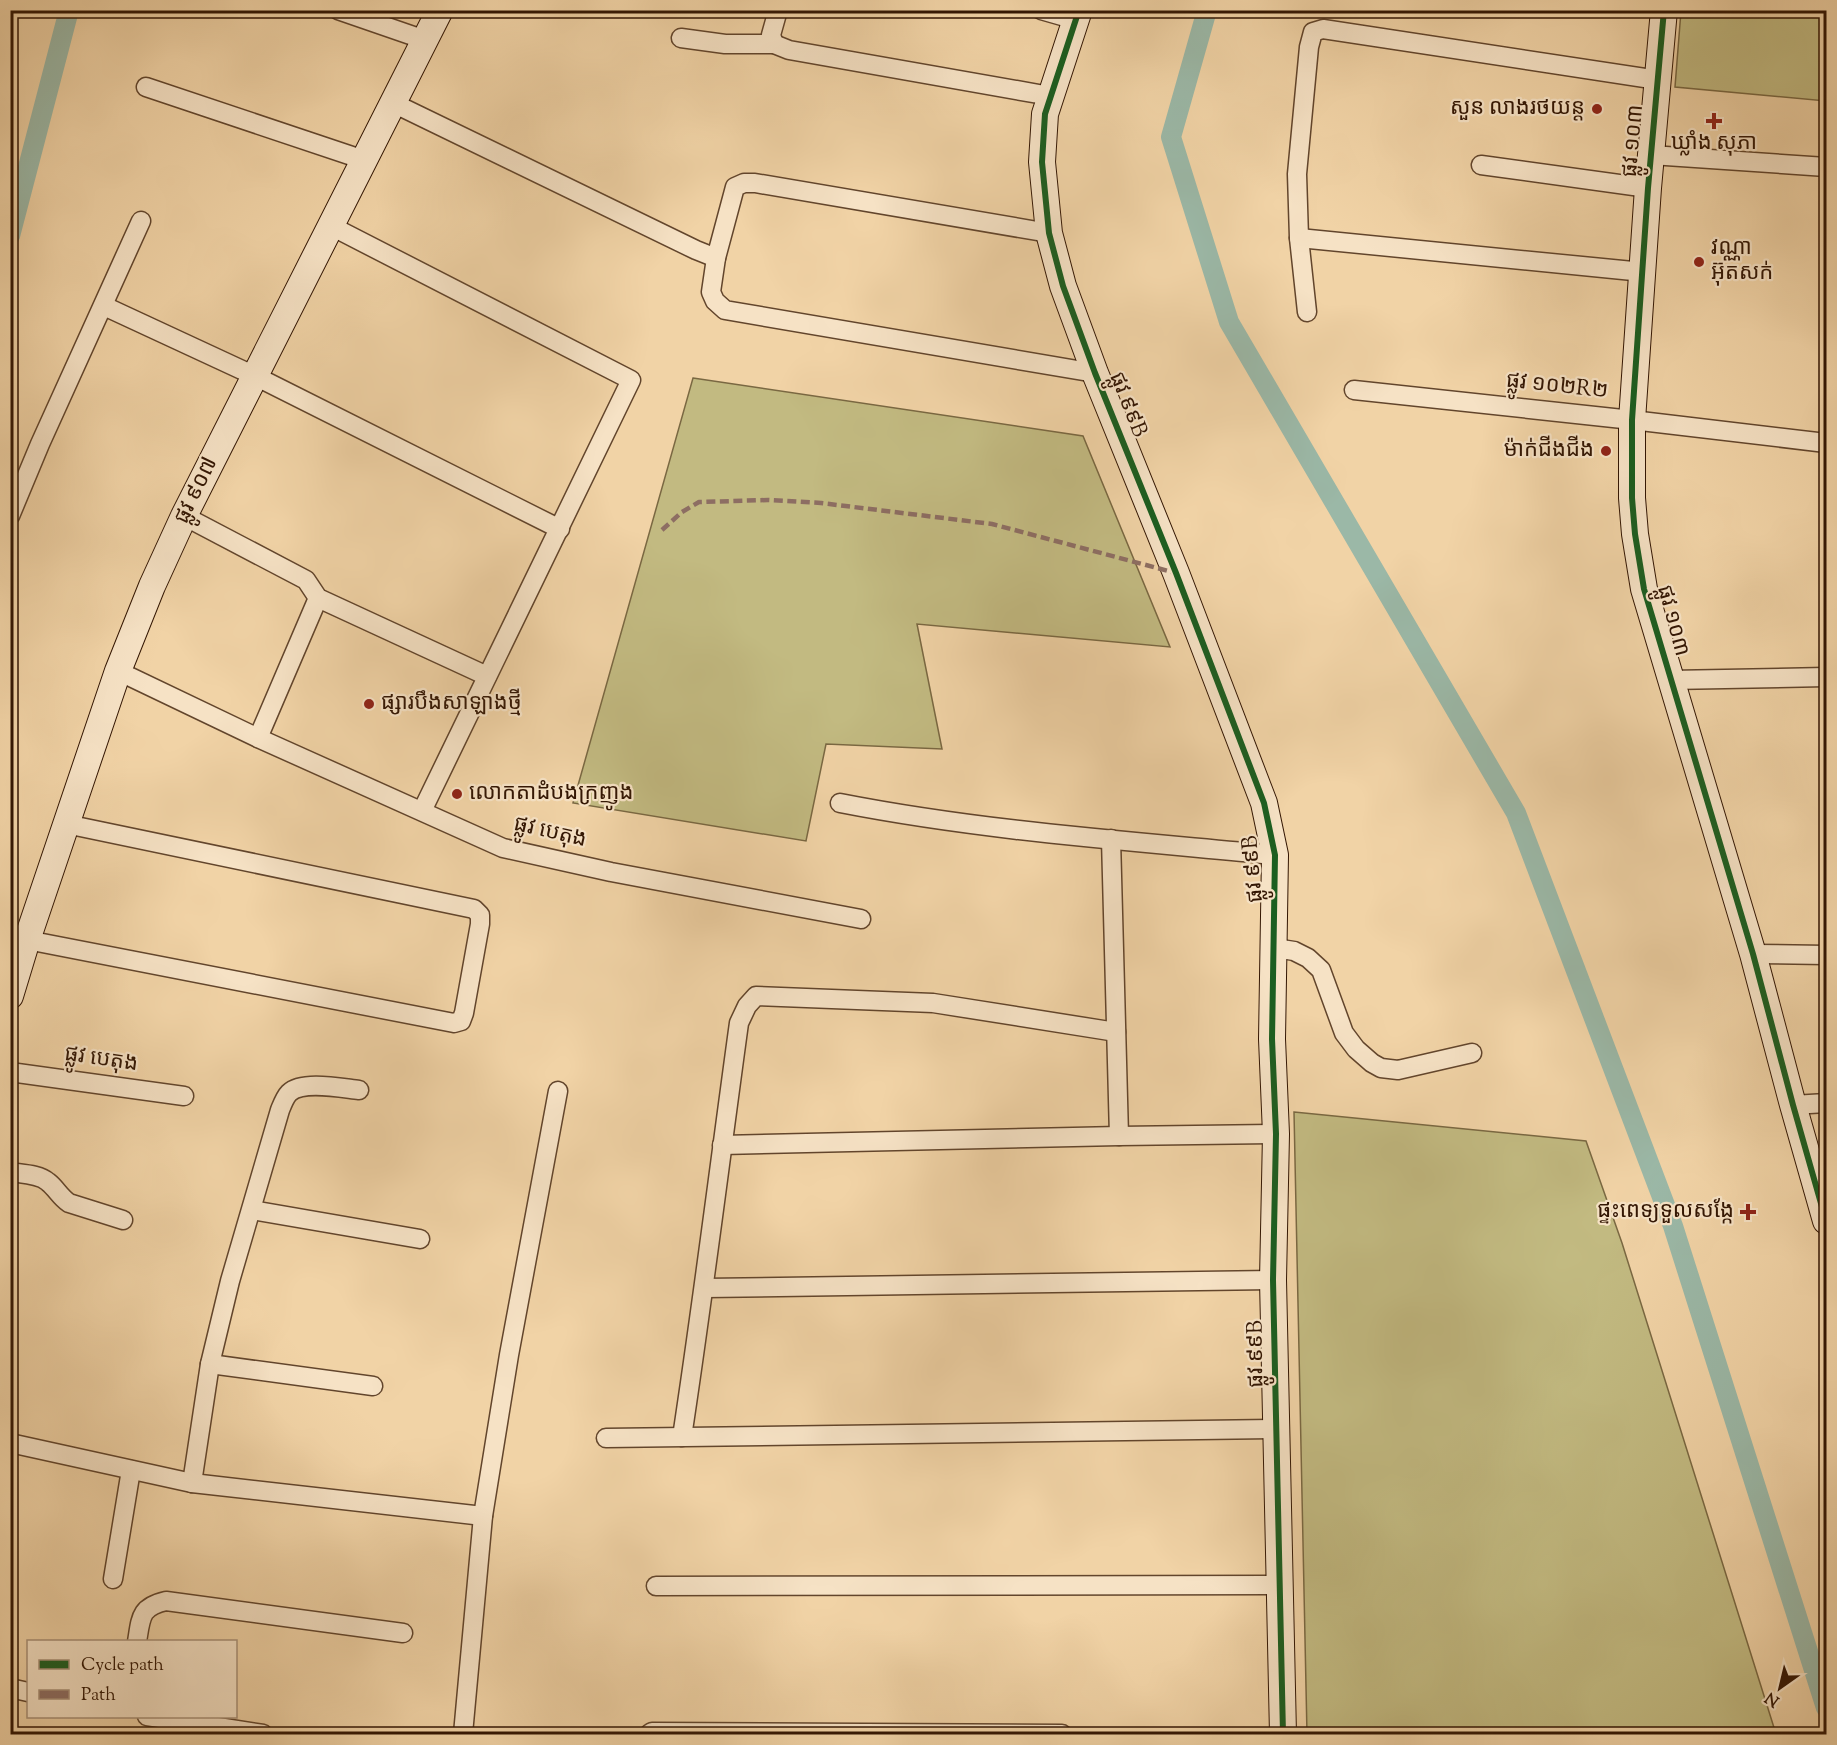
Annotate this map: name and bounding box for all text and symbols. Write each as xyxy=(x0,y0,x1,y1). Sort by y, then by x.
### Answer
place label: សួន លាងរថយន្ត xyxy=(1450,93,1585,125)
marker: សួន លាងរថយន្ត xyxy=(1590,102,1604,116)
street label: ផ្លូវ ១០៣ xyxy=(1615,103,1655,179)
marker: ឃ្លាំង សុភា xyxy=(1707,114,1721,128)
place label: ឃ្លាំង សុភា xyxy=(1671,128,1757,160)
place label: វណ្ណា អ៊ុតសក់ xyxy=(1711,233,1773,290)
marker: វណ្ណា អ៊ុតសក់ xyxy=(1692,255,1706,269)
street label: ផ្លូវ ១០២R២ xyxy=(1504,366,1610,410)
street label: ផ្លូវ ៩៩B xyxy=(1098,368,1155,443)
place label: ម៉ាក់ជីងជីង xyxy=(1504,435,1594,467)
marker: ម៉ាក់ជីងជីង xyxy=(1599,444,1613,458)
street label: ផ្លូវ ៩០៧ xyxy=(167,452,228,531)
street label: ផ្លូវ ១០៣ xyxy=(1646,582,1697,661)
place label: ផ្សារបឹងសាឡាងថ្មី xyxy=(381,688,522,720)
marker: ផ្សារបឹងសាឡាងថ្មី xyxy=(362,697,376,711)
place label: លោកតាដំបងក្រញូង xyxy=(469,778,634,811)
marker: លោកតាដំបងក្រញូង xyxy=(450,787,464,801)
street label: ផ្លូវ បេតុង xyxy=(510,809,590,858)
street label: ផ្លូវ ៩៩B xyxy=(1235,834,1274,904)
street label: ផ្លូវ បេតុង xyxy=(62,1039,140,1082)
place label: ផ្ទះពេទ្យទួលសង្កែ xyxy=(1597,1196,1734,1228)
marker: ផ្ទះពេទ្យទួលសង្កែ xyxy=(1739,1203,1757,1221)
street label: ផ្លូវ ៩៩B xyxy=(1240,1320,1275,1388)
legend xyxy=(27,1640,237,1718)
text: Cycle path xyxy=(81,1653,164,1679)
north arrow xyxy=(1750,1658,1810,1718)
text: Path xyxy=(81,1683,116,1709)
text: N xyxy=(1761,1685,1785,1711)

